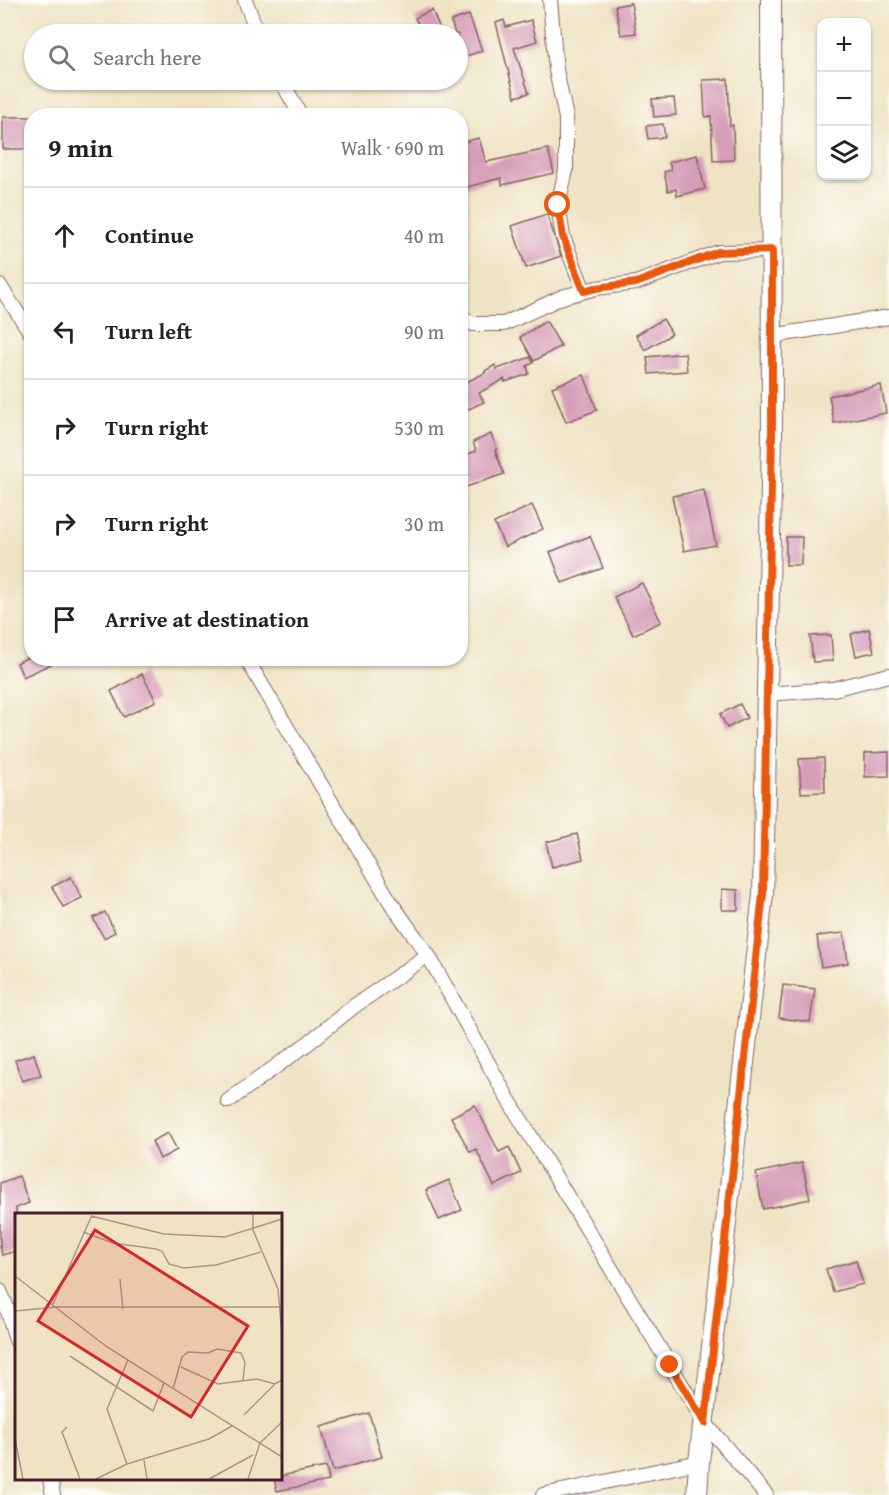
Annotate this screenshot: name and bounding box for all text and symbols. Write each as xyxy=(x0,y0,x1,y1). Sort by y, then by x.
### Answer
map controls xyxy=(817,18,871,180)
button: + xyxy=(817,18,871,72)
search box xyxy=(24,24,468,90)
icon: search xyxy=(45,41,78,74)
text: Search here xyxy=(93,41,202,73)
button: − xyxy=(817,72,871,126)
button: layers xyxy=(817,126,871,180)
text: 9 min xyxy=(48,128,113,167)
text: Walk · 690 m xyxy=(341,133,444,162)
route start xyxy=(544,191,570,217)
icon: ahead xyxy=(48,219,81,252)
text: Continue xyxy=(105,219,194,251)
text: 40 m xyxy=(404,221,444,250)
icon: left xyxy=(48,315,81,348)
text: Turn left xyxy=(105,315,192,347)
text: 90 m xyxy=(404,317,444,346)
icon: right xyxy=(48,411,81,444)
text: Turn right xyxy=(105,411,208,443)
text: 530 m xyxy=(394,413,444,442)
icon: right xyxy=(48,507,81,540)
text: Turn right xyxy=(105,507,208,539)
text: 30 m xyxy=(404,509,444,538)
icon: arrive xyxy=(48,603,81,636)
text: Arrive at destination xyxy=(105,603,309,635)
inset map xyxy=(15,1213,282,1480)
route end xyxy=(656,1351,682,1377)

